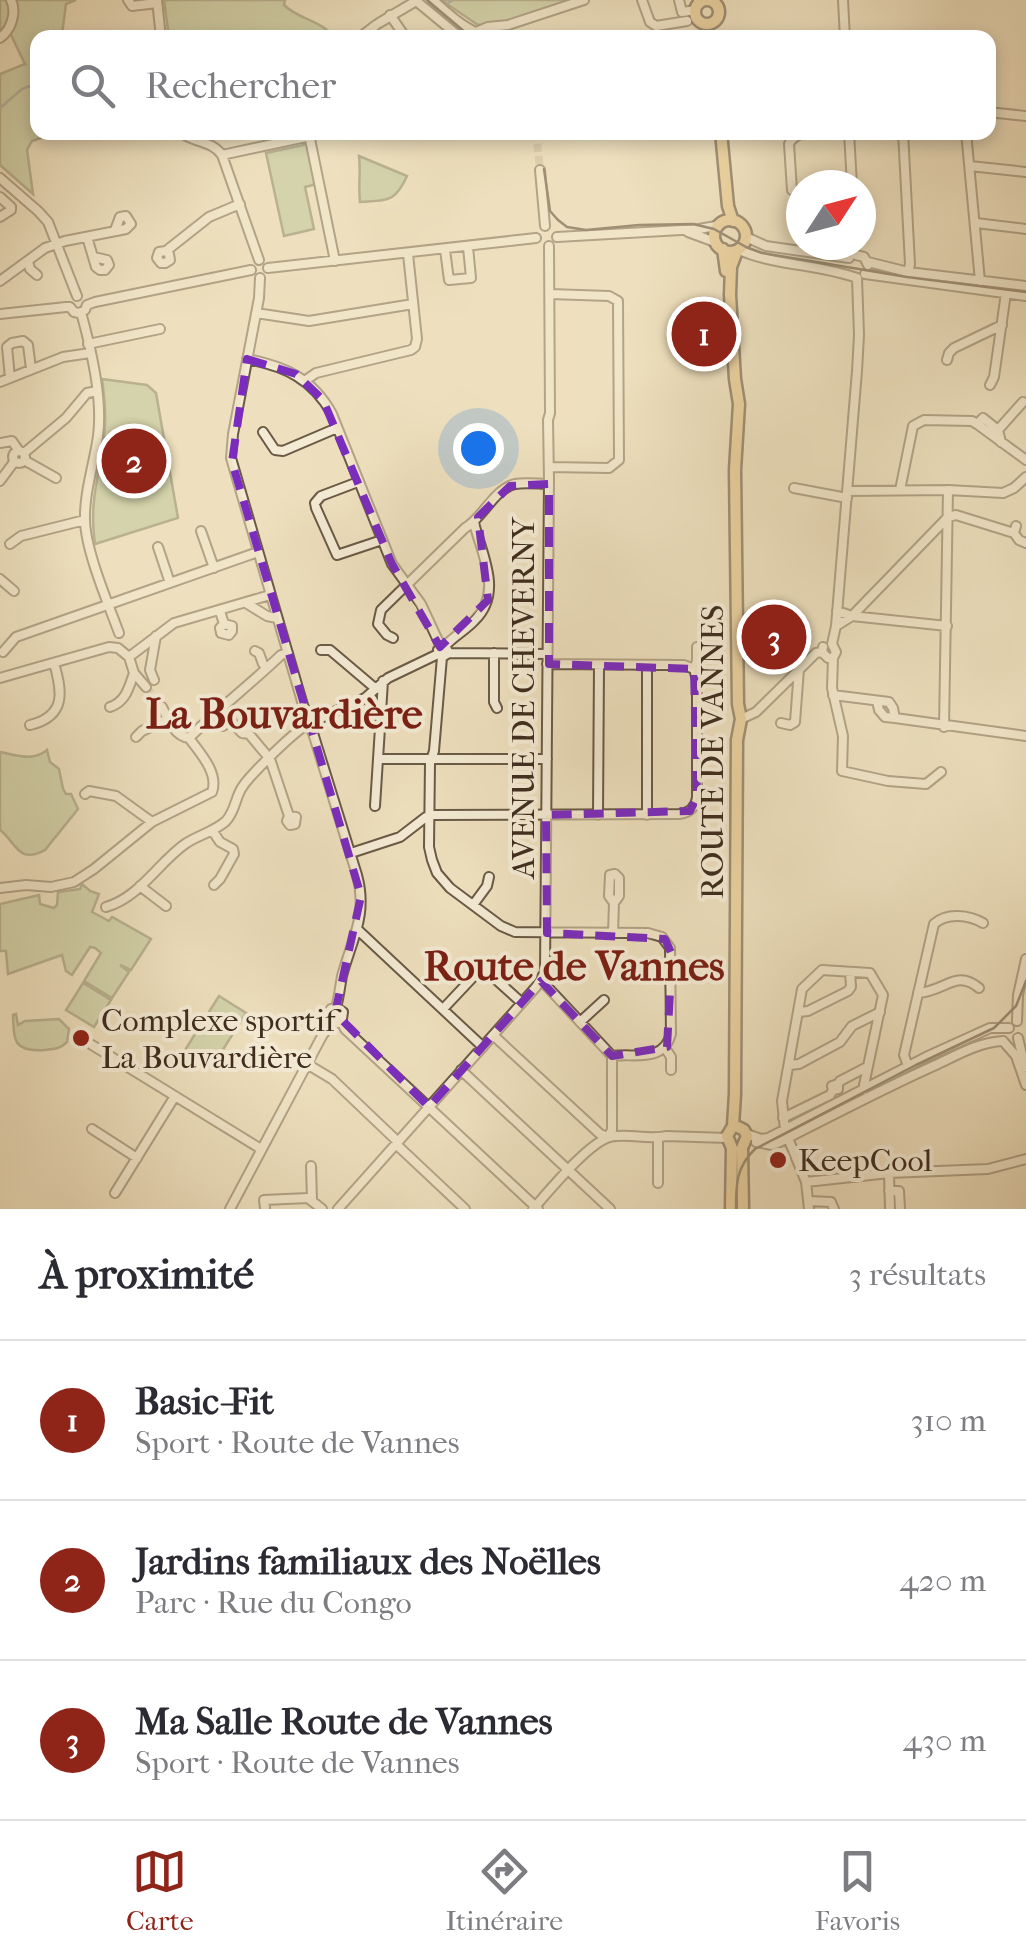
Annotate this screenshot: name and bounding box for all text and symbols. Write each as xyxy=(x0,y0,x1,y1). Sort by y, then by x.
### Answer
search box xyxy=(30,30,996,140)
icon: search xyxy=(65,58,120,113)
text: Rechercher xyxy=(145,63,336,108)
north arrow xyxy=(786,170,876,260)
pin: 1 xyxy=(672,296,736,372)
your location xyxy=(453,423,504,474)
pin: 2 xyxy=(102,424,166,498)
street label: AVENUE DE CHEVERNY xyxy=(505,516,542,881)
pin: 3 xyxy=(742,600,806,674)
street label: ROUTE DE VANNES xyxy=(694,605,731,899)
district label: La Bouvardière xyxy=(145,690,423,739)
district label: Route de Vannes xyxy=(424,942,724,991)
place label: Complexe sportif La Bouvardière xyxy=(101,1002,342,1076)
marker: Complexe sportif La Bouvardière xyxy=(70,1027,92,1049)
place label: KeepCool xyxy=(798,1142,933,1179)
marker: KeepCool xyxy=(767,1149,789,1171)
text: À proximité xyxy=(40,1250,254,1299)
text: 3 résultats xyxy=(849,1256,986,1293)
text: Basic-Fit xyxy=(135,1379,274,1424)
text: 1 xyxy=(67,1402,78,1439)
text: 310 m xyxy=(911,1402,986,1439)
text: Sport · Route de Vannes xyxy=(135,1424,459,1461)
text: Jardins familiaux des Noëlles xyxy=(135,1539,601,1584)
text: 2 xyxy=(64,1562,81,1599)
text: 420 m xyxy=(900,1562,986,1599)
text: Parc · Rue du Congo xyxy=(135,1584,412,1621)
text: Ma Salle Route de Vannes xyxy=(135,1699,553,1744)
text: 3 xyxy=(66,1722,79,1759)
text: 430 m xyxy=(903,1722,986,1759)
text: Sport · Route de Vannes xyxy=(135,1744,459,1781)
tab: Carte xyxy=(126,1844,194,1937)
tab: Itinéraire xyxy=(445,1844,563,1937)
tab: Favoris xyxy=(815,1844,900,1937)

